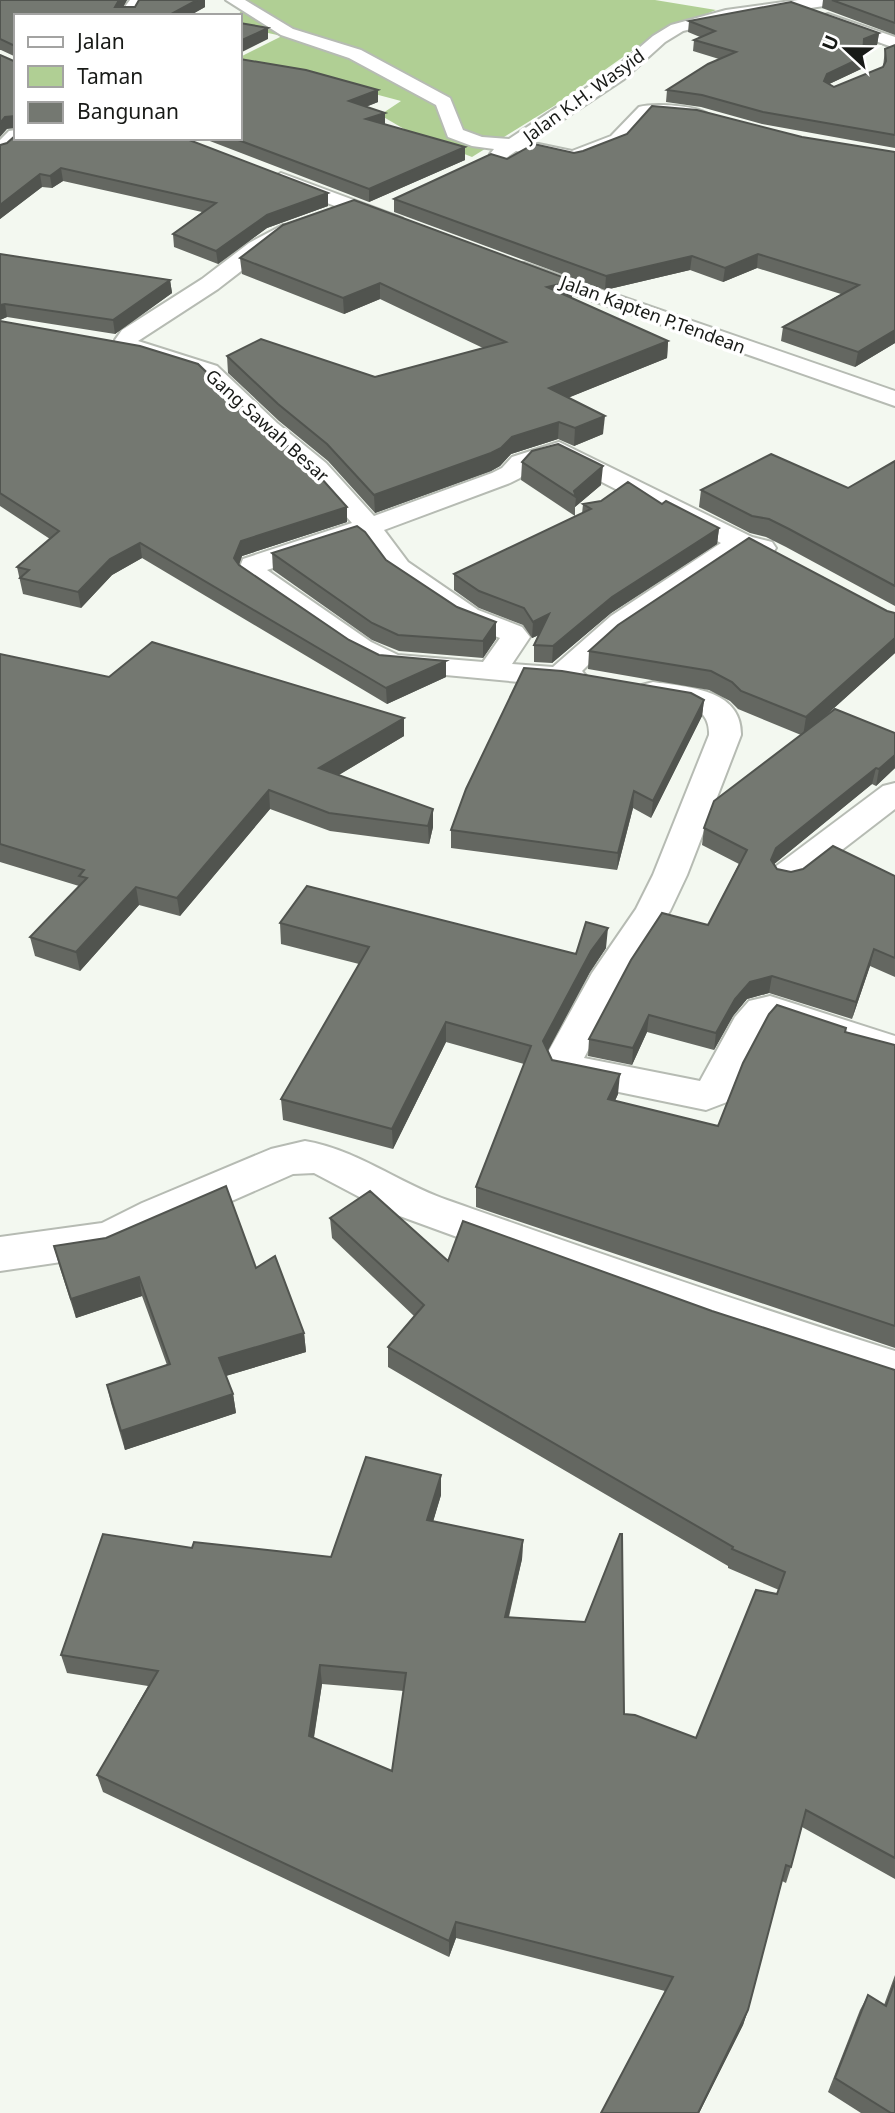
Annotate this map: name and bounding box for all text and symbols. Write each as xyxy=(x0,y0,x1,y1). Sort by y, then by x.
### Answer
legend xyxy=(14,14,242,140)
north arrow xyxy=(811,14,881,84)
text: Jalan xyxy=(75,27,125,55)
text: U xyxy=(815,31,845,54)
street label: Jalan K.H. Wasyid xyxy=(516,43,649,149)
text: Taman xyxy=(77,62,143,90)
text: Bangunan xyxy=(77,97,179,125)
street label: Jalan Kapten P.Tendean xyxy=(556,269,749,359)
street label: Gang Sawah Besar xyxy=(201,363,335,487)

